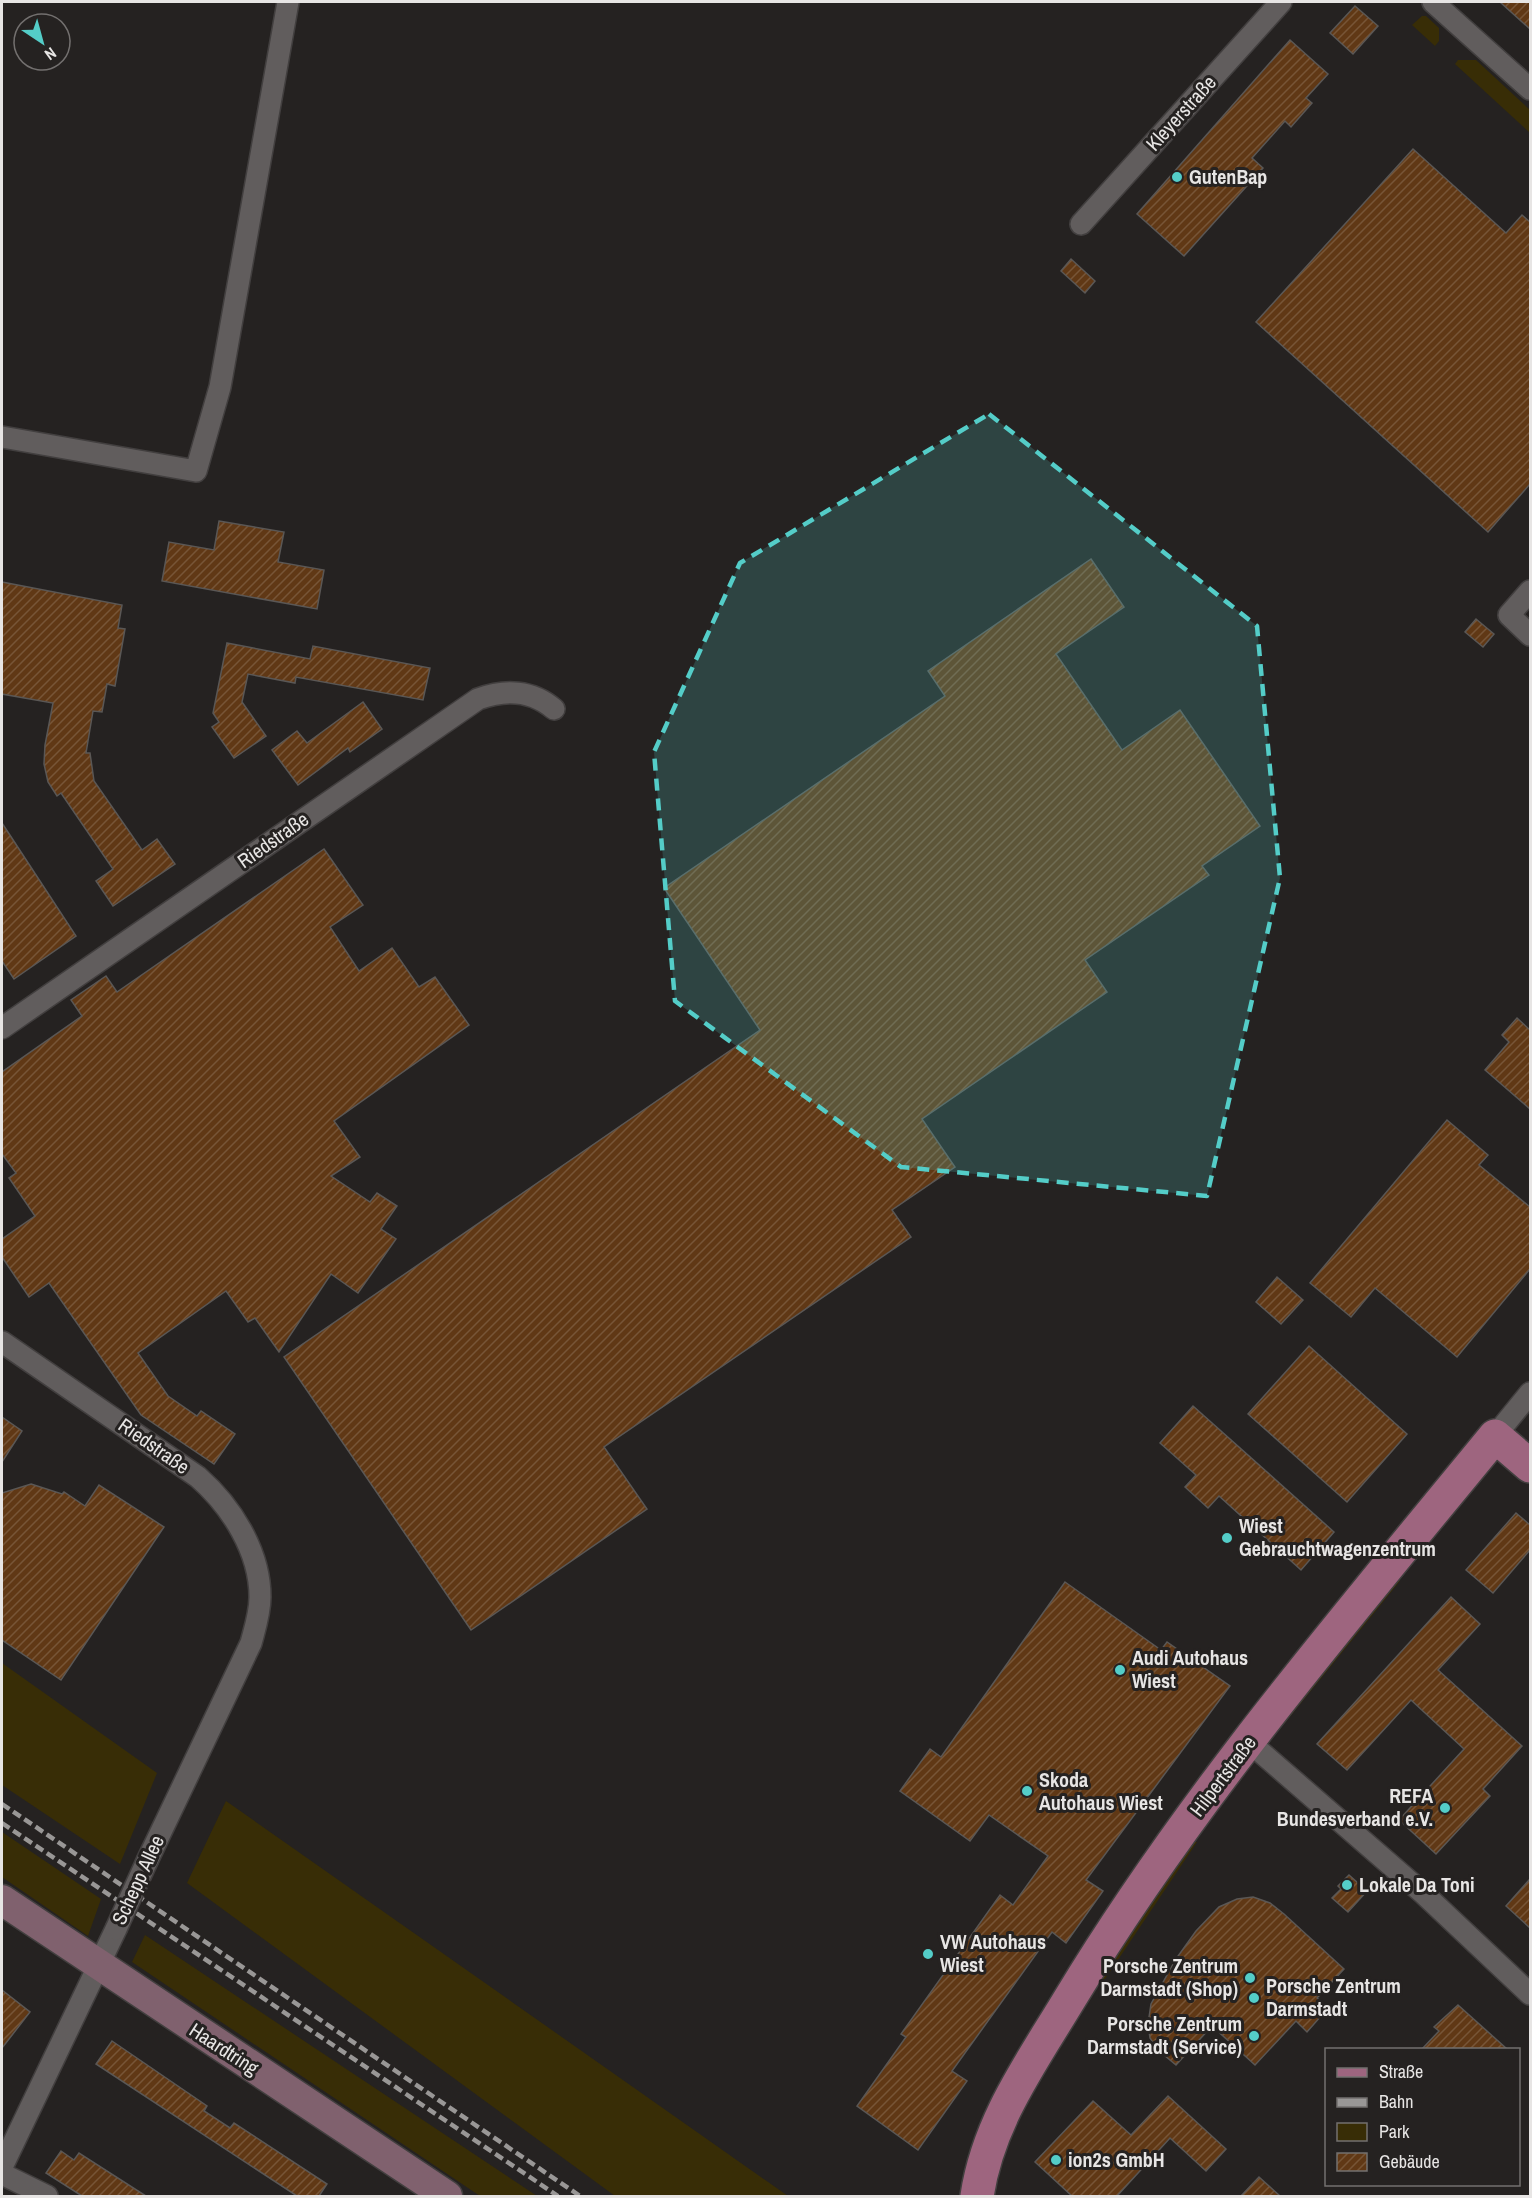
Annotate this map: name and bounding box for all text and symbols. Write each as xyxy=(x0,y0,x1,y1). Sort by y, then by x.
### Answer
north arrow xyxy=(12,12,72,72)
text: N xyxy=(41,42,61,66)
street label: Kleyerstraße xyxy=(1139,69,1222,156)
place label: GutenBap xyxy=(1189,163,1267,190)
marker: GutenBap xyxy=(1170,170,1184,184)
street label: Riedstraße xyxy=(232,805,314,874)
street label: Riedstraße xyxy=(113,1411,195,1480)
place label: Wiest Gebrauchtwagenzentrum xyxy=(1239,1512,1436,1562)
marker: Wiest Gebrauchtwagenzentrum xyxy=(1220,1531,1234,1545)
place label: Audi Autohaus Wiest xyxy=(1132,1644,1248,1694)
marker: Audi Autohaus Wiest xyxy=(1113,1663,1127,1677)
street label: Hilpertstraße xyxy=(1183,1730,1262,1822)
place label: Skoda Autohaus Wiest xyxy=(1039,1766,1163,1816)
place label: REFA Bundesverband e.V. xyxy=(1277,1782,1433,1832)
marker: Skoda Autohaus Wiest xyxy=(1020,1784,1034,1798)
marker: REFA Bundesverband e.V. xyxy=(1438,1801,1452,1815)
street label: Schepp Allee xyxy=(105,1831,170,1929)
place label: Lokale Da Toni xyxy=(1359,1871,1474,1898)
marker: Lokale Da Toni xyxy=(1340,1878,1354,1892)
place label: VW Autohaus Wiest xyxy=(940,1928,1046,1978)
marker: VW Autohaus Wiest xyxy=(921,1947,935,1961)
place label: Porsche Zentrum Darmstadt (Shop) xyxy=(1100,1952,1238,2002)
marker: Porsche Zentrum Darmstadt (Shop) xyxy=(1243,1971,1257,1985)
place label: Porsche Zentrum Darmstadt xyxy=(1266,1972,1401,2022)
marker: Porsche Zentrum Darmstadt xyxy=(1247,1991,1261,2005)
place label: Porsche Zentrum Darmstadt (Service) xyxy=(1087,2010,1242,2060)
street label: Haardtring xyxy=(184,2016,264,2081)
marker: Porsche Zentrum Darmstadt (Service) xyxy=(1247,2029,1261,2043)
legend xyxy=(1325,2048,1520,2186)
text: Straße xyxy=(1379,2059,1423,2084)
text: Bahn xyxy=(1379,2089,1413,2114)
text: Park xyxy=(1379,2119,1410,2144)
place label: ion2s GmbH xyxy=(1068,2146,1165,2173)
text: Gebäude xyxy=(1379,2149,1440,2174)
marker: ion2s GmbH xyxy=(1049,2153,1063,2167)

